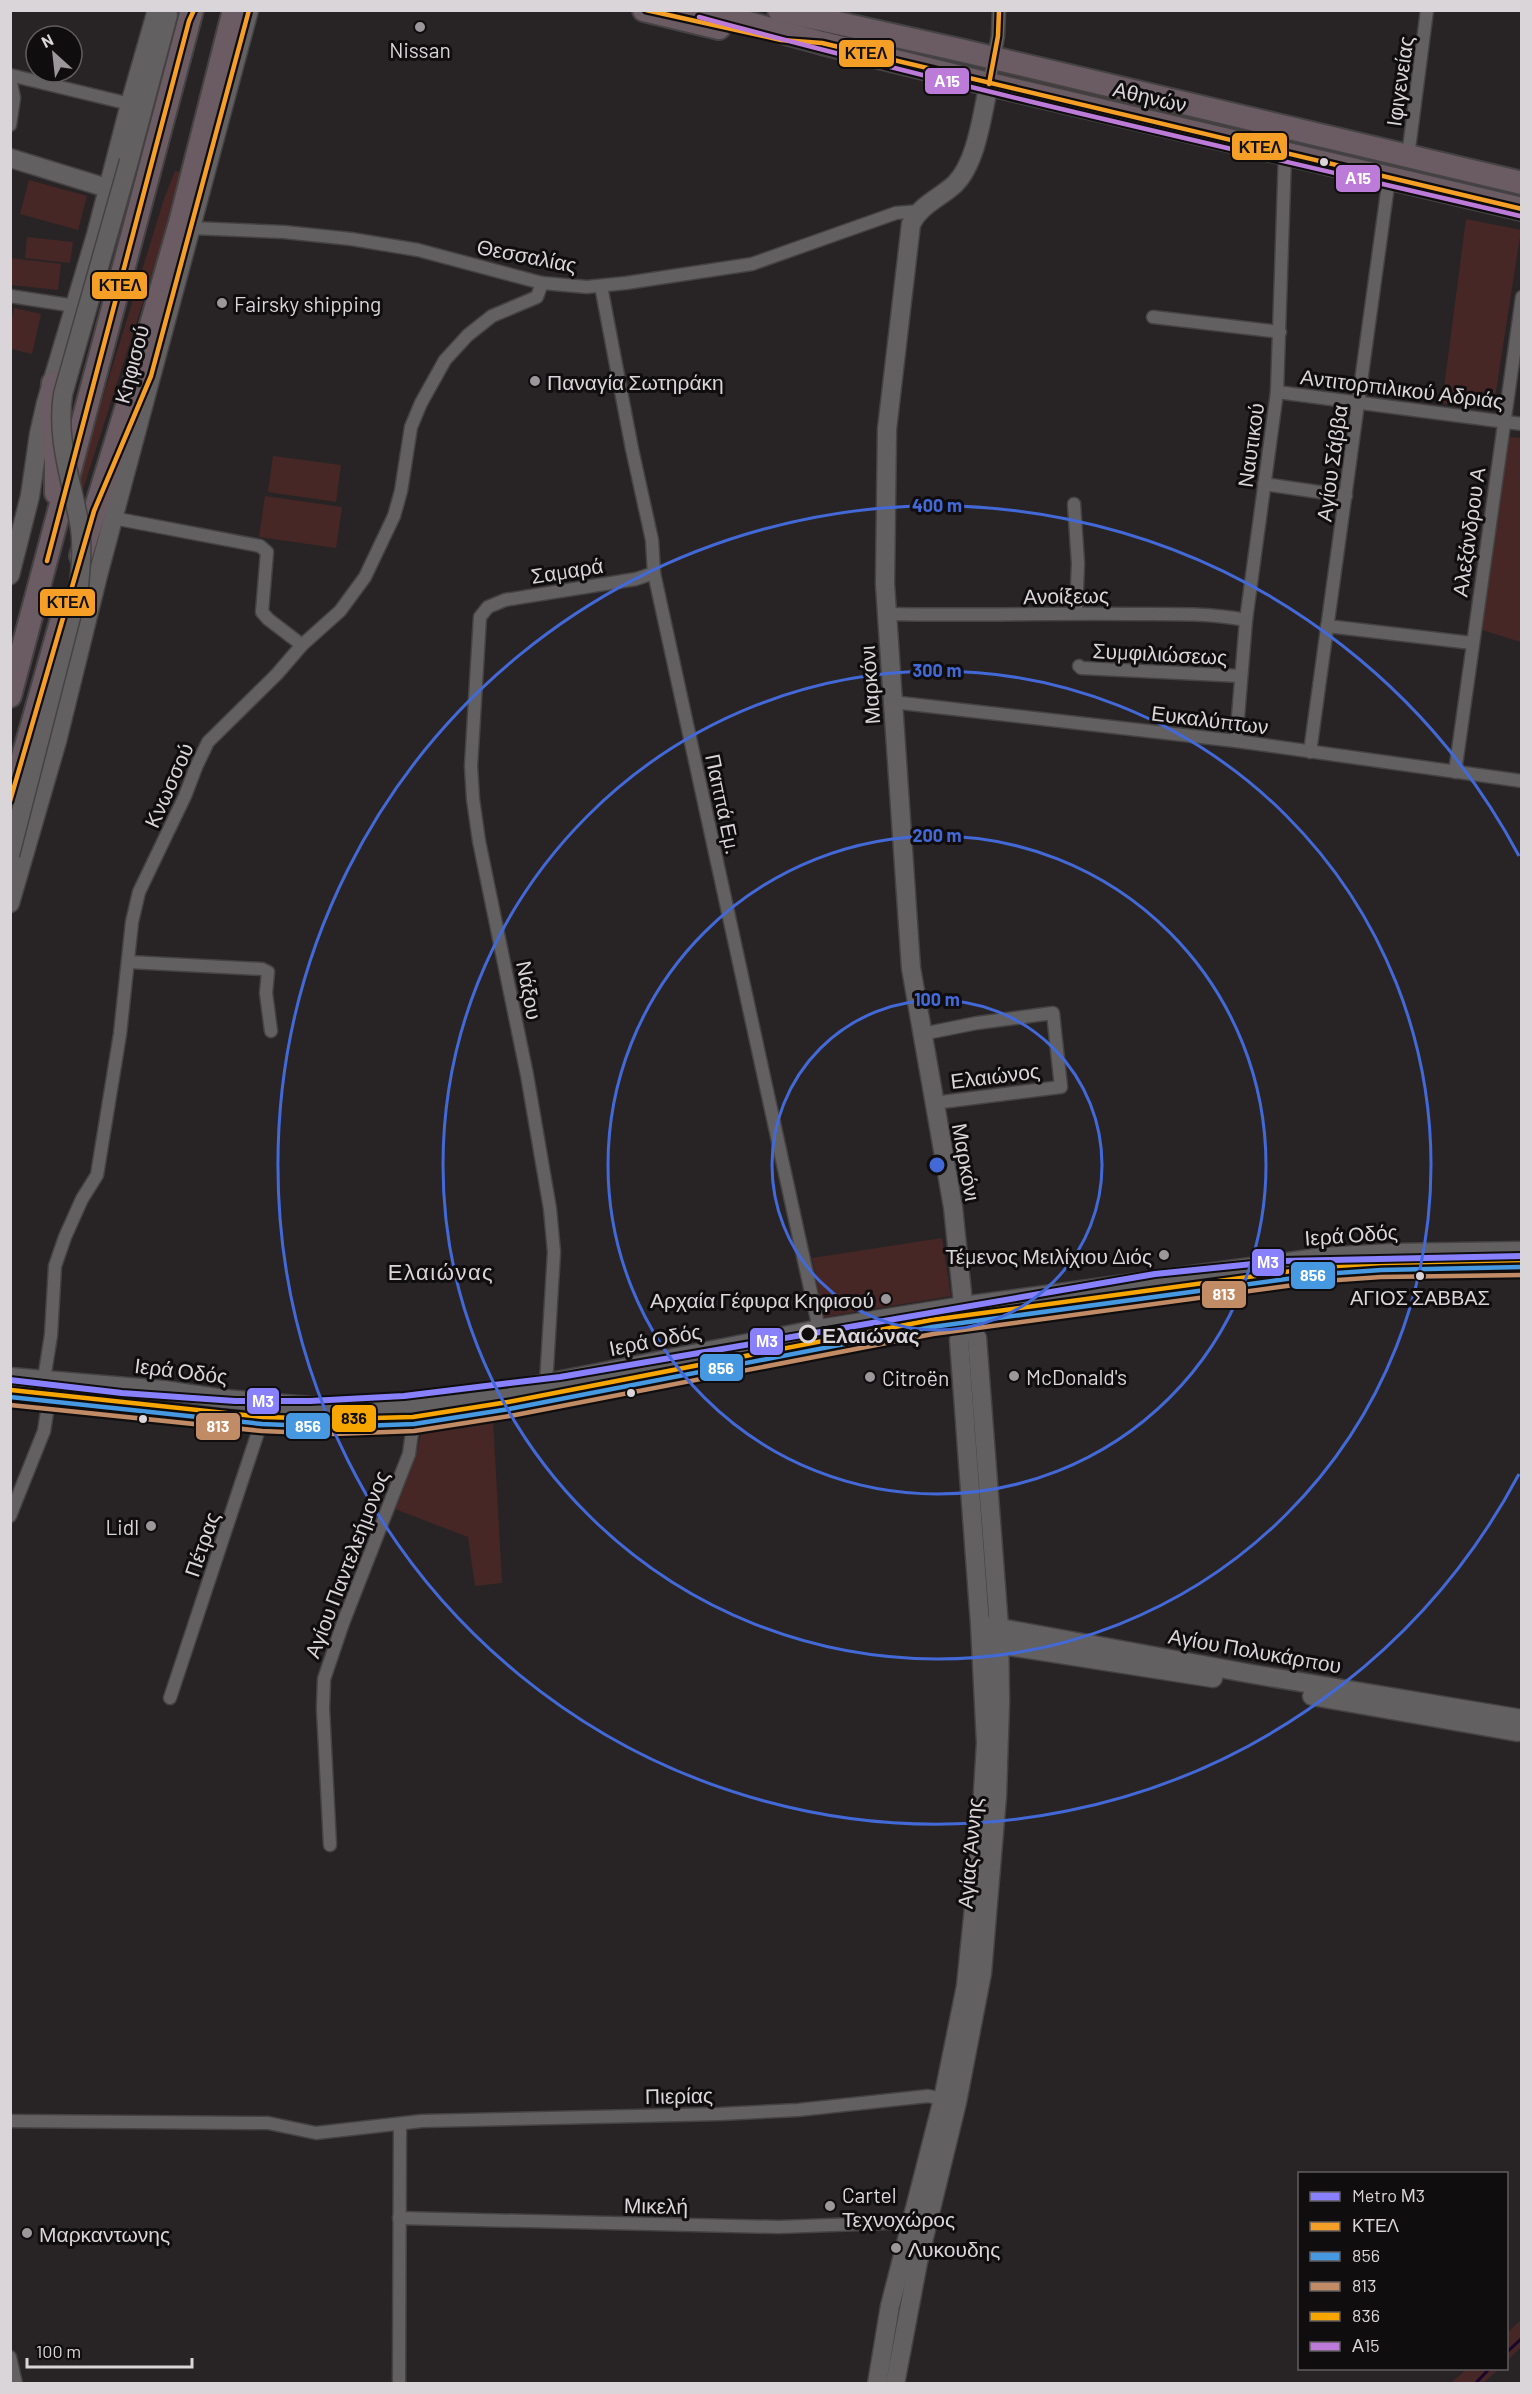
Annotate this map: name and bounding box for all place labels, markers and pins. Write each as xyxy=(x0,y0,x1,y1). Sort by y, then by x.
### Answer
marker: Nissan xyxy=(413,20,427,34)
place label: Nissan xyxy=(389,37,451,62)
unlabelled marker xyxy=(1318,156,1330,168)
place label: Fairsky shipping xyxy=(234,291,381,316)
marker: Fairsky shipping xyxy=(215,296,229,310)
place label: Παναγία Σωτηράκη xyxy=(547,369,724,394)
marker: Παναγία Σωτηράκη xyxy=(528,374,542,388)
centre of rings xyxy=(927,1155,947,1175)
place label: Τέμενος Μειλίχιου Διός xyxy=(945,1243,1152,1268)
marker: Τέμενος Μειλίχιου Διός xyxy=(1157,1248,1171,1262)
marker: ΑΓΙΟΣ ΣΑΒΒΑΣ xyxy=(1414,1270,1426,1282)
place label: ΑΓΙΟΣ ΣΑΒΒΑΣ xyxy=(1350,1285,1490,1309)
place label: Αρχαία Γέφυρα Κηφισού xyxy=(650,1287,874,1312)
marker: Αρχαία Γέφυρα Κηφισού xyxy=(879,1292,893,1306)
place label: Ελαιώνας xyxy=(822,1322,920,1348)
marker: Ελαιώνας xyxy=(799,1325,817,1343)
place label: McDonald's xyxy=(1026,1364,1127,1389)
place label: Citroën xyxy=(882,1365,949,1390)
marker: McDonald's xyxy=(1007,1369,1021,1383)
marker: Citroën xyxy=(863,1370,877,1384)
unlabelled marker xyxy=(625,1387,637,1399)
unlabelled marker xyxy=(137,1413,149,1425)
place label: Lidl xyxy=(105,1514,139,1539)
marker: Lidl xyxy=(144,1519,158,1533)
place label: Cartel Τεχνοχώρος xyxy=(842,2182,955,2231)
marker: Cartel Τεχνοχώρος xyxy=(823,2199,837,2213)
place label: Μαρκαντωνης xyxy=(39,2221,170,2246)
marker: Μαρκαντωνης xyxy=(20,2226,34,2240)
place label: Λυκουδης xyxy=(908,2236,1000,2261)
marker: Λυκουδης xyxy=(889,2241,903,2255)

